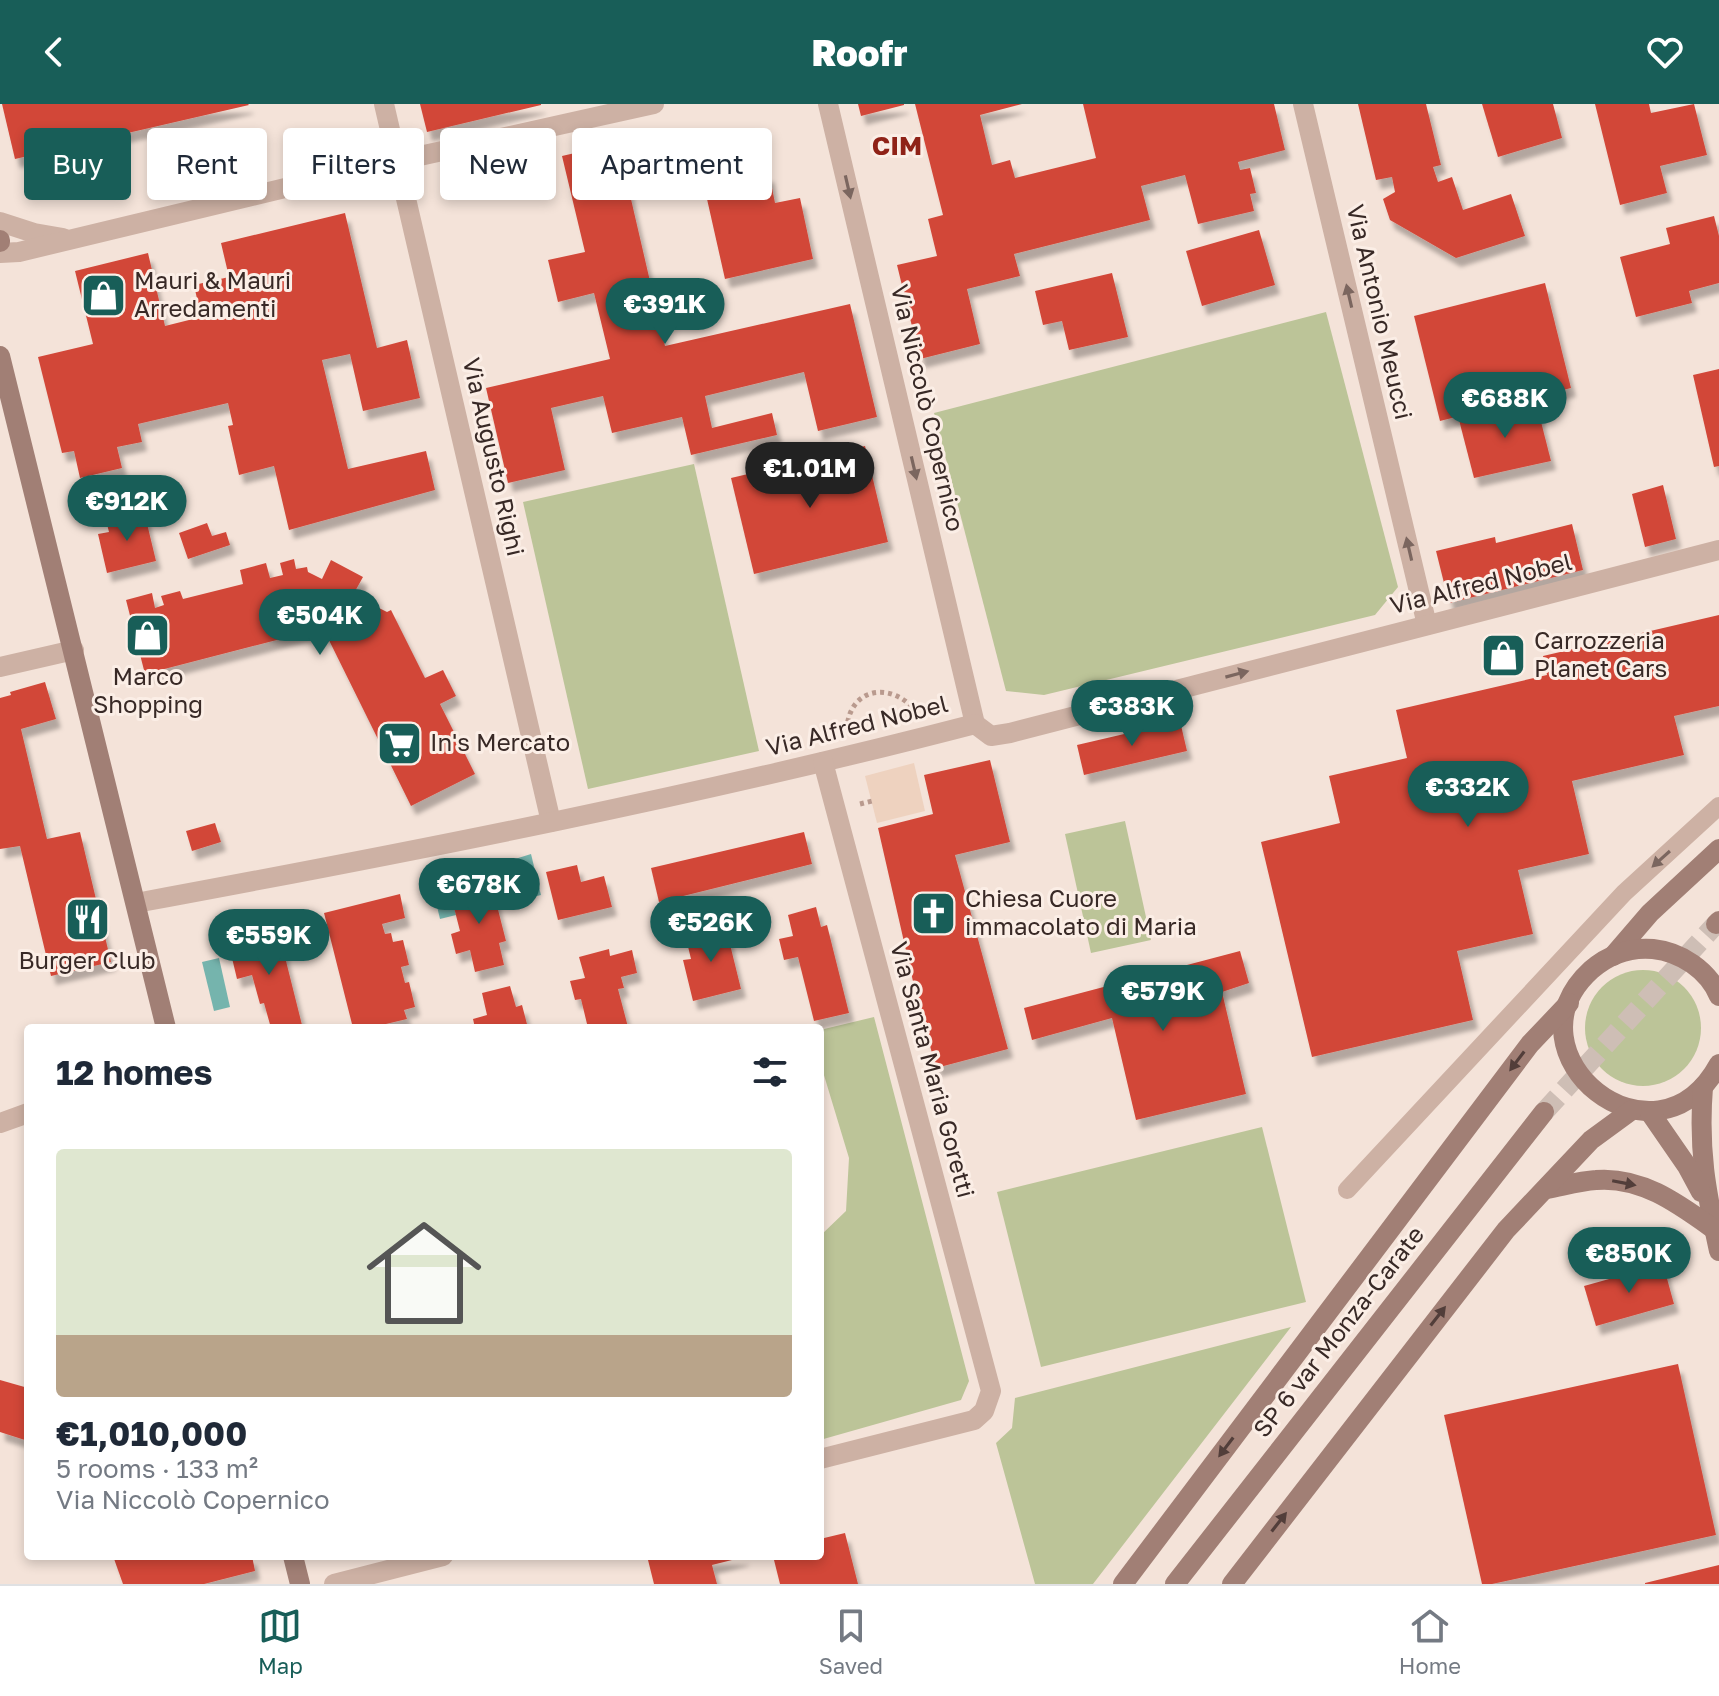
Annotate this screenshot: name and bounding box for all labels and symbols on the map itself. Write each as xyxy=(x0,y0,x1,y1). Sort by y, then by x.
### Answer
district label: CIM xyxy=(872,130,922,161)
one-way arrow xyxy=(842,175,855,200)
street label: Via Antonio Meucci xyxy=(1342,201,1419,422)
place label: Mauri & Mauri Arredamenti xyxy=(134,265,291,322)
shop icon: Mauri & Mauri Arredamenti xyxy=(79,271,127,319)
pin: €391K xyxy=(609,278,721,346)
street label: Via Niccolò Copernico xyxy=(886,281,971,534)
one-way arrow xyxy=(1342,283,1354,308)
street label: Via Augusto Righi xyxy=(458,355,531,559)
pin: €688K xyxy=(1449,372,1561,440)
pin: €1.01M xyxy=(745,442,875,510)
one-way arrow xyxy=(908,455,921,480)
pin: €912K xyxy=(71,475,183,543)
one-way arrow xyxy=(1402,536,1414,561)
street label: Via Alfred Nobel xyxy=(1387,546,1575,619)
pin: €504K xyxy=(264,589,376,657)
shop icon: Marco Shopping xyxy=(124,611,172,659)
place label: Carrozzeria Planet Cars xyxy=(1534,625,1667,682)
shop icon: Carrozzeria Planet Cars xyxy=(1479,631,1527,679)
place label: Marco Shopping xyxy=(93,661,203,718)
one-way arrow xyxy=(1225,668,1250,680)
pin: €383K xyxy=(1076,680,1188,748)
street label: Via Alfred Nobel xyxy=(763,688,951,761)
supermarket icon: In's Mercato xyxy=(375,719,423,767)
place label: In's Mercato xyxy=(430,727,570,756)
pin: €332K xyxy=(1412,761,1524,829)
one-way arrow xyxy=(1652,849,1671,867)
pin: €678K xyxy=(423,858,535,926)
place label: Chiesa Cuore immacolato di Maria xyxy=(965,883,1197,940)
church icon: Chiesa Cuore immacolato di Maria xyxy=(910,889,958,937)
restaurant icon: Burger Club xyxy=(63,895,111,943)
pin: €526K xyxy=(655,896,767,964)
pin: €559K xyxy=(213,909,325,977)
street label: Via Santa Maria Goretti xyxy=(885,938,982,1201)
place label: Burger Club xyxy=(18,945,156,974)
pin: €579K xyxy=(1107,965,1219,1033)
one-way arrow xyxy=(1509,1050,1525,1072)
one-way arrow xyxy=(1611,1178,1636,1190)
street label: SP 6 var Monza-Carate xyxy=(1246,1220,1429,1442)
pin: €850K xyxy=(1573,1227,1685,1295)
one-way arrow xyxy=(1429,1306,1446,1326)
one-way arrow xyxy=(1218,1437,1234,1458)
one-way arrow xyxy=(1271,1512,1287,1532)

